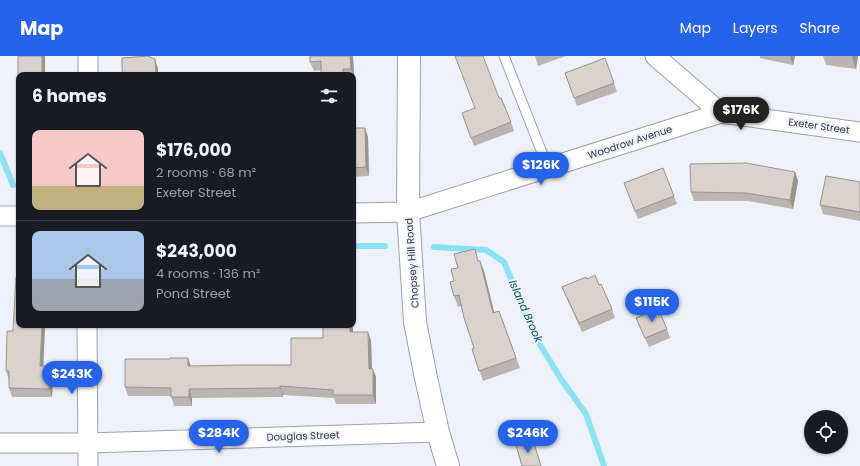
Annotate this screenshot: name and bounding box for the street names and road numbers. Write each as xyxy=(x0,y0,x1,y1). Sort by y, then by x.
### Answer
street label: Exeter Street xyxy=(787,114,851,138)
street label: Woodrow Avenue xyxy=(586,121,674,163)
street label: Chopsey Hill Road xyxy=(401,218,423,308)
street label: Douglas Street xyxy=(266,427,340,445)

